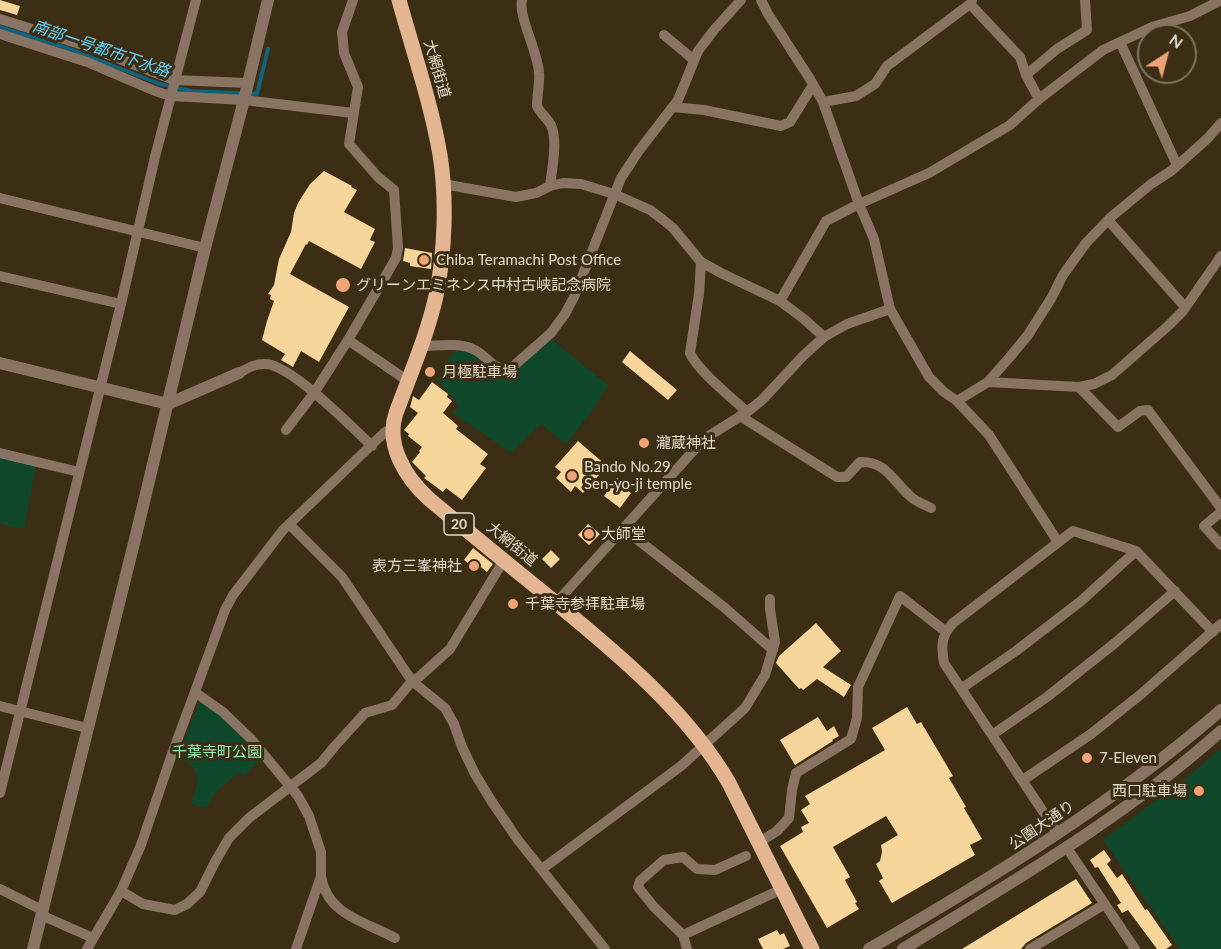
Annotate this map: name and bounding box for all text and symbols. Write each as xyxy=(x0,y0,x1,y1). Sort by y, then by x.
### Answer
water label: 南部一号都市下水路 xyxy=(30,16,172,82)
north arrow xyxy=(1137,24,1197,84)
text: N xyxy=(1166,29,1187,52)
street label: 大網街道 xyxy=(420,38,454,100)
place label: Chiba Teramachi Post Office xyxy=(436,251,621,269)
marker: Chiba Teramachi Post Office xyxy=(417,253,431,267)
marker: グリーンエミネンス中村古峡記念病院 xyxy=(334,276,352,294)
place label: グリーンエミネンス中村古峡記念病院 xyxy=(356,276,611,294)
place label: 月極駐車場 xyxy=(442,363,517,381)
marker: 月極駐車場 xyxy=(423,365,437,379)
place label: 瀧蔵神社 xyxy=(656,434,716,452)
marker: 瀧蔵神社 xyxy=(637,436,651,450)
place label: Bando No.29 Sen-yo-ji temple xyxy=(584,458,692,493)
marker: Bando No.29 Sen-yo-ji temple xyxy=(565,469,579,483)
road number: 20 xyxy=(444,513,474,535)
street label: 大網街道 xyxy=(483,518,541,570)
place label: 大師堂 xyxy=(601,525,646,543)
marker: 大師堂 xyxy=(582,527,596,541)
place label: 表方三峯神社 xyxy=(372,557,462,575)
marker: 表方三峯神社 xyxy=(467,559,481,573)
place label: 千葉寺参拝駐車場 xyxy=(525,595,645,613)
marker: 千葉寺参拝駐車場 xyxy=(506,597,520,611)
park label: 千葉寺町公園 xyxy=(172,743,262,761)
place label: 7-Eleven xyxy=(1099,749,1157,767)
marker: 7-Eleven xyxy=(1080,751,1094,765)
place label: 西口駐車場 xyxy=(1112,782,1187,800)
marker: 西口駐車場 xyxy=(1192,784,1206,798)
street label: 公園大通り xyxy=(1006,797,1078,853)

